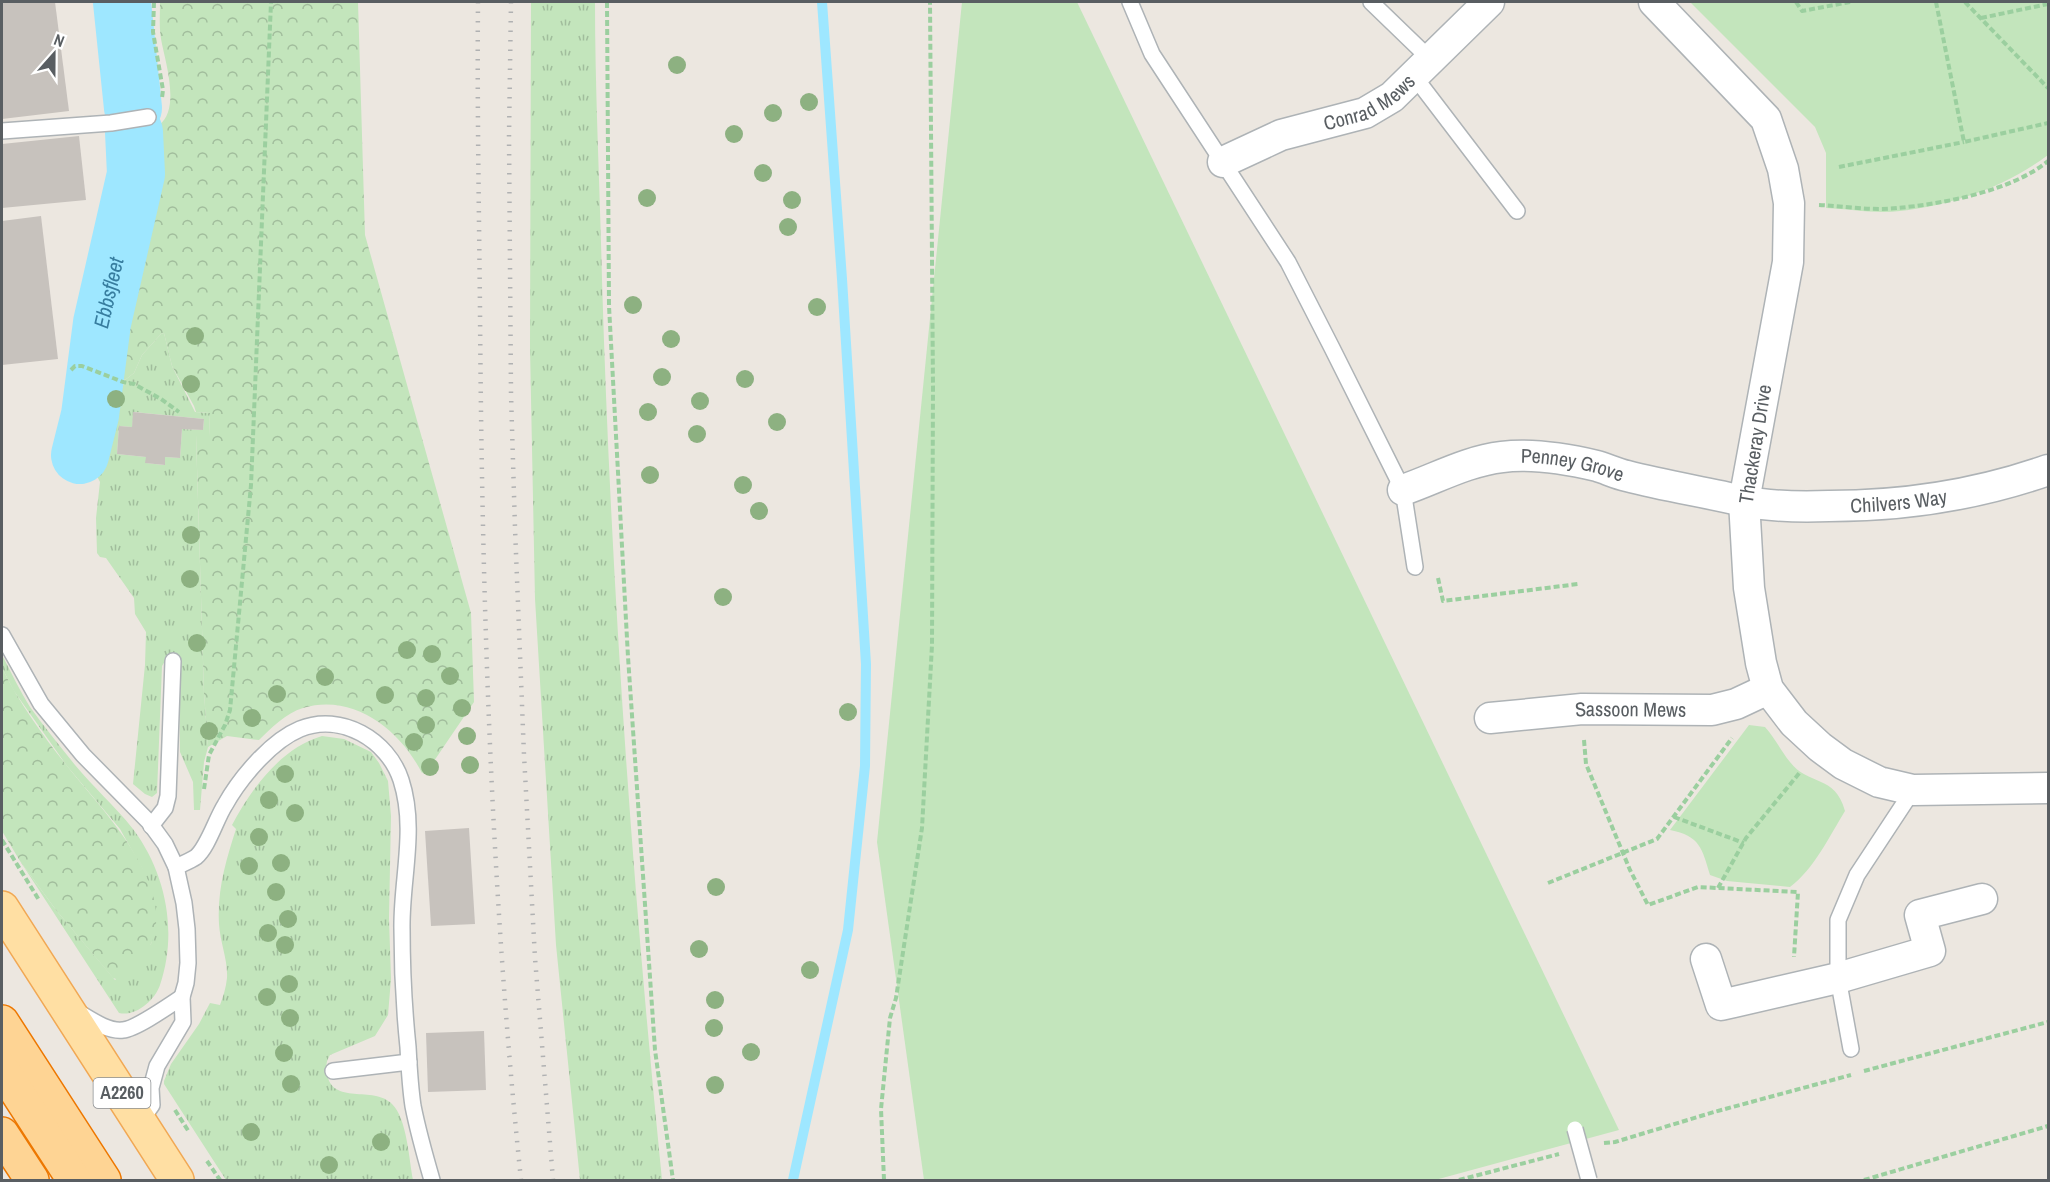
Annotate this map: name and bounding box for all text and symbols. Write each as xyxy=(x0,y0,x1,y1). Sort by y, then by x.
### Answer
north arrow xyxy=(24,24,84,84)
text: N xyxy=(51,28,68,52)
street label: Conrad Mews xyxy=(1320,68,1421,136)
water label: Ebbsfleet xyxy=(86,253,131,331)
street label: Thackeray Drive xyxy=(1732,382,1777,505)
street label: Penney Grove xyxy=(1521,442,1628,488)
street label: Chilvers Way xyxy=(1850,482,1950,519)
street label: Sassoon Mews xyxy=(1574,695,1686,723)
road number: A2260 xyxy=(94,1078,150,1108)

